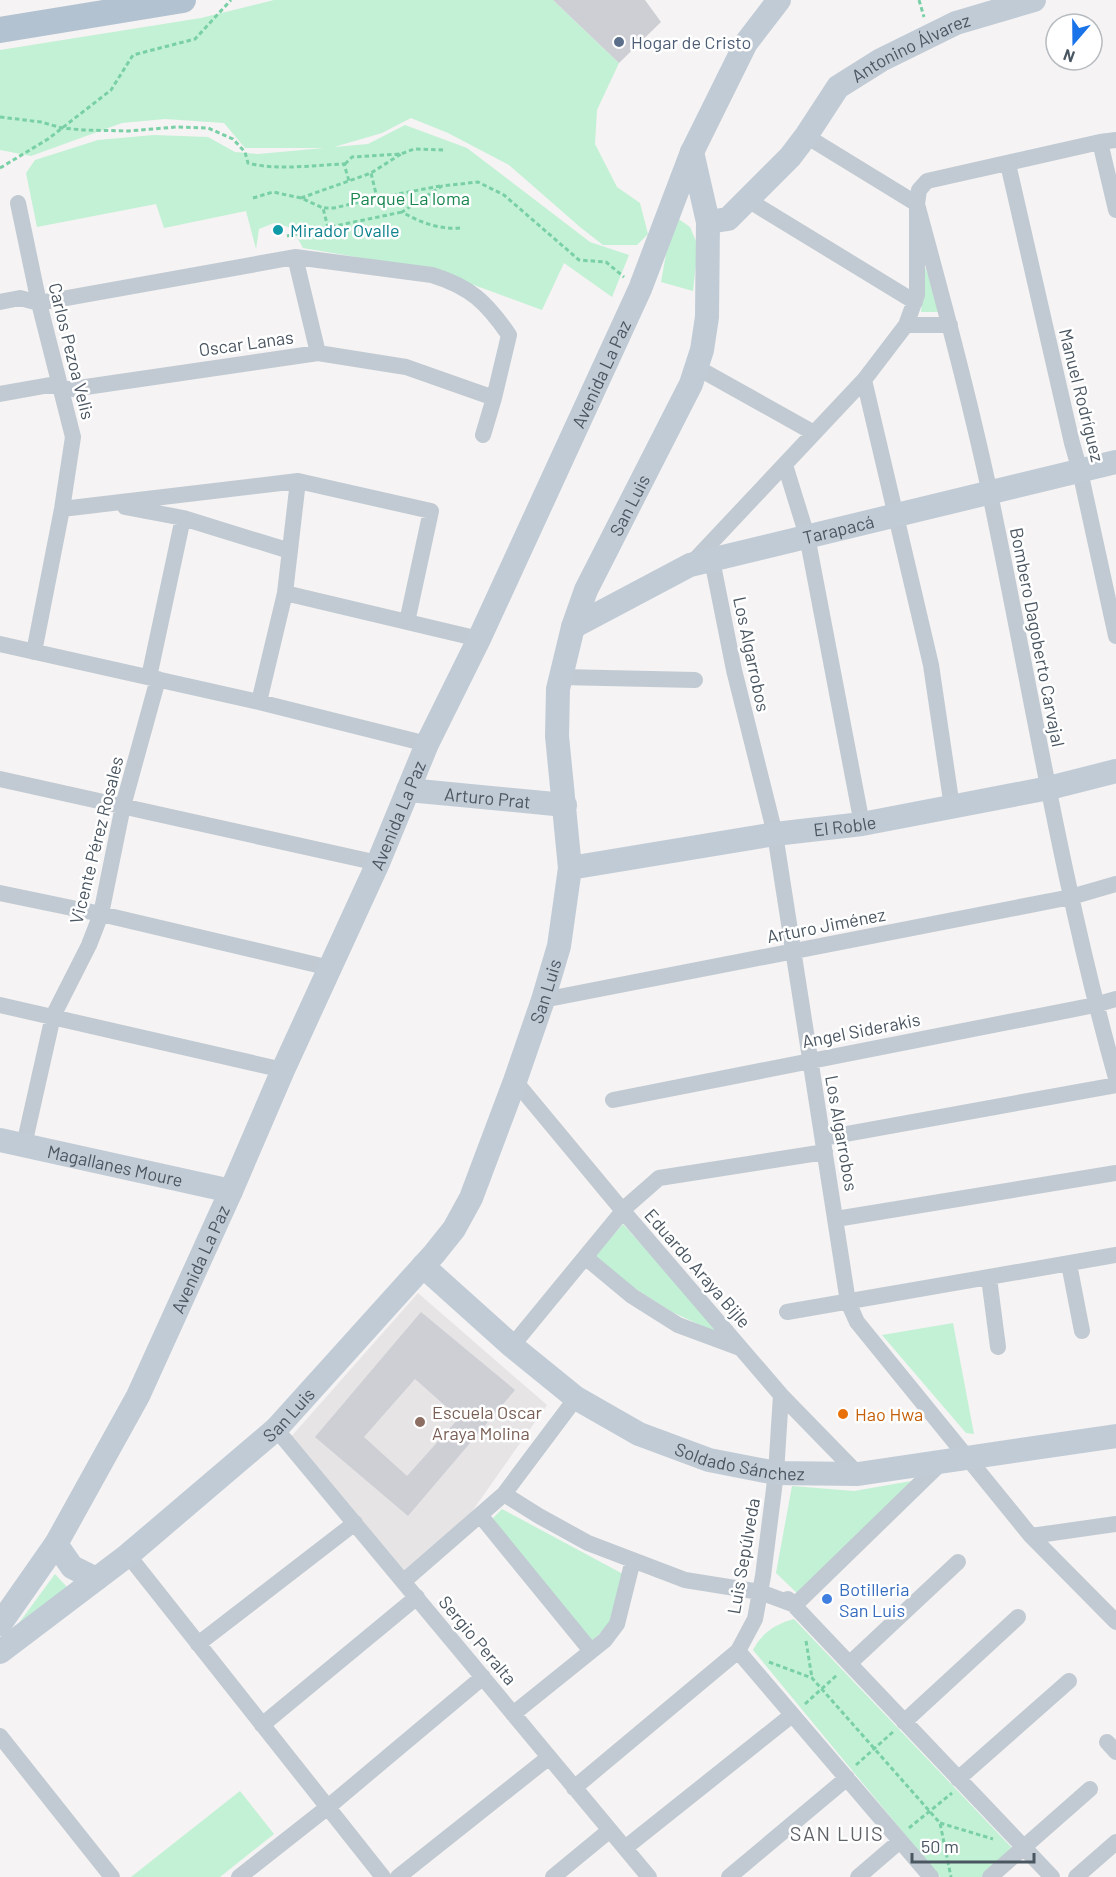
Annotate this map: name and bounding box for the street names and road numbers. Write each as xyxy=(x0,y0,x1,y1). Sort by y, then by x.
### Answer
street label: Antonino Álvarez xyxy=(847,8,973,87)
street label: Carlos Pezoa Velis xyxy=(44,280,100,422)
street label: Avenida La Paz xyxy=(567,317,635,431)
street label: Oscar Lanas xyxy=(197,325,295,361)
street label: Manuel Rodríguez xyxy=(1055,326,1109,464)
street label: San Luis xyxy=(605,471,654,539)
street label: Tarapacá xyxy=(800,510,876,548)
street label: Bombero Dagoberto Carvajal xyxy=(1006,525,1070,749)
street label: Los Algarrobos xyxy=(729,594,775,714)
street label: Vicente Pérez Rosales xyxy=(65,754,127,926)
street label: Avenida La Paz xyxy=(365,757,430,873)
street label: Arturo Prat xyxy=(443,783,532,813)
street label: El Roble xyxy=(812,811,878,841)
street label: Arturo Jiménez xyxy=(765,903,887,947)
street label: San Luis xyxy=(525,956,566,1026)
street label: Angel Siderakis xyxy=(800,1008,922,1052)
street label: Los Algarrobos xyxy=(821,1073,863,1193)
street label: Magallanes Moure xyxy=(45,1140,185,1191)
street label: Avenida La Paz xyxy=(166,1202,234,1317)
street label: Eduardo Araya Bijle xyxy=(640,1204,756,1332)
street label: San Luis xyxy=(258,1383,319,1446)
street label: Soldado Sánchez xyxy=(672,1437,805,1484)
street label: Luis Sepúlveda xyxy=(722,1496,764,1616)
street label: Sergio Peralta xyxy=(434,1591,522,1689)

